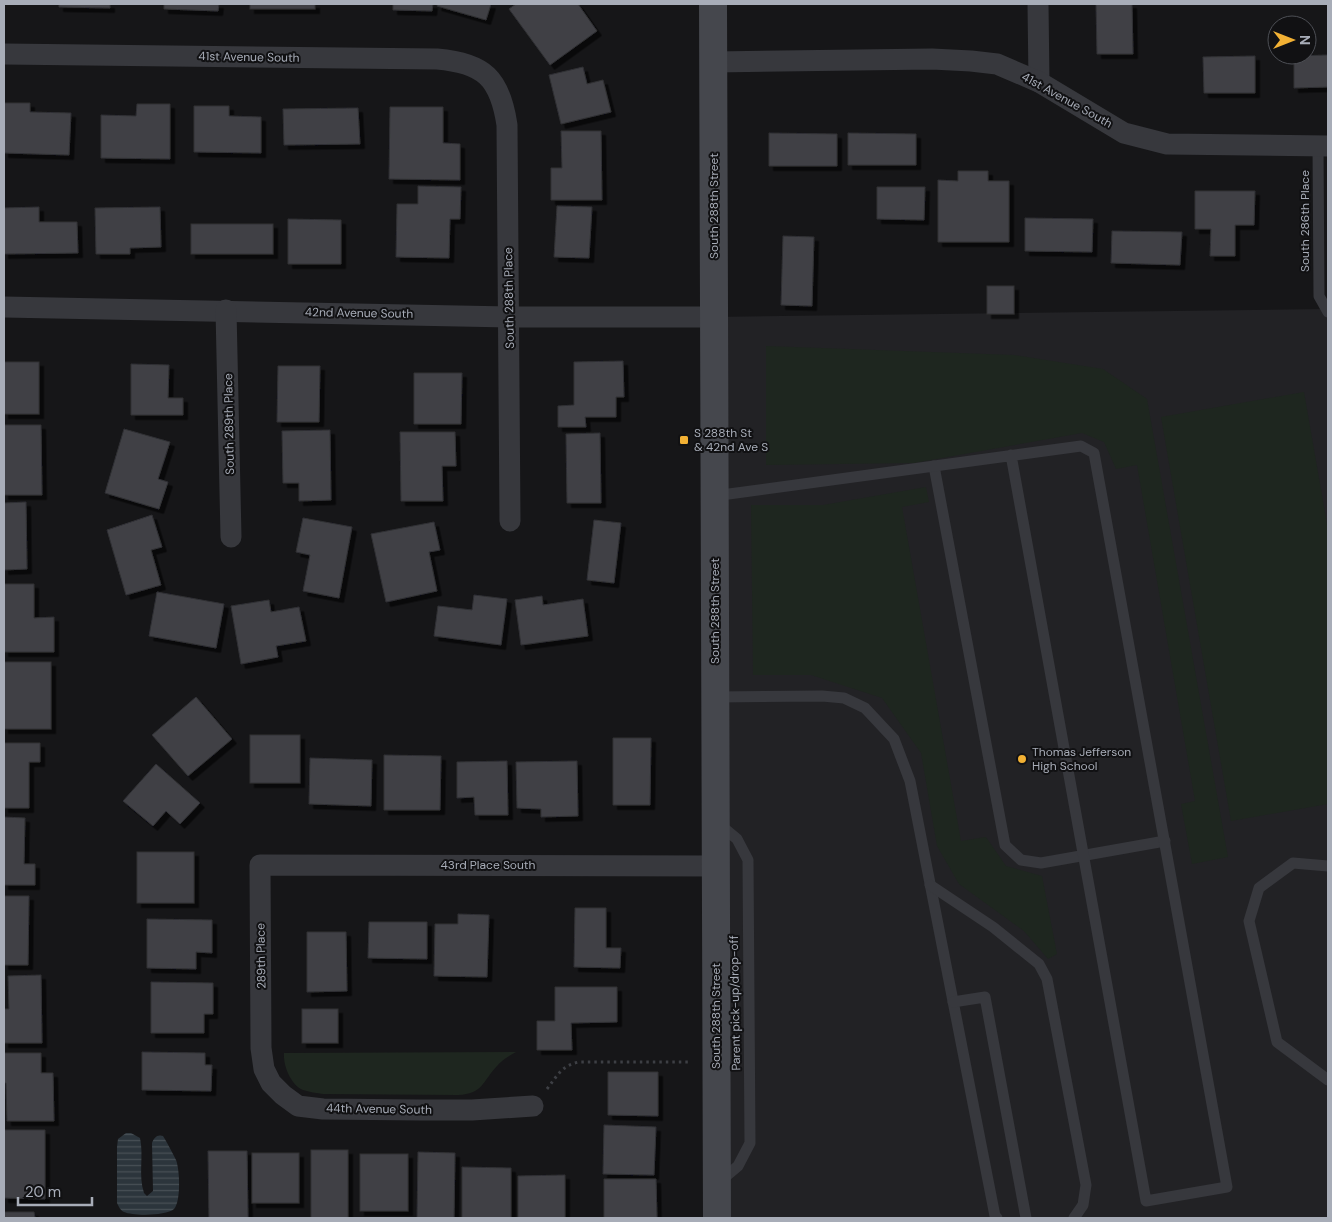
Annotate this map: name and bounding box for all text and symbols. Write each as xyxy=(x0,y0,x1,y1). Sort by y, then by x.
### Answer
north arrow xyxy=(1267,15,1317,65)
text: N xyxy=(1296,35,1314,45)
street label: 41st Avenue South xyxy=(198,48,300,66)
street label: 41st Avenue South xyxy=(1019,68,1115,132)
street label: South 288th Street xyxy=(706,153,722,259)
street label: South 286th Place xyxy=(1297,170,1313,272)
street label: South 288th Place xyxy=(500,247,518,349)
street label: 42nd Avenue South xyxy=(305,304,413,322)
street label: South 289th Place xyxy=(220,373,238,475)
place label: S 288th St & 42nd Ave S xyxy=(694,425,768,455)
marker: S 288th St & 42nd Ave S xyxy=(678,434,690,446)
street label: South 288th Street xyxy=(707,558,723,664)
place label: Thomas Jefferson High School xyxy=(1032,744,1131,774)
marker: Thomas Jefferson High School xyxy=(1016,753,1028,765)
street label: 43rd Place South xyxy=(441,857,536,873)
street label: 289th Place xyxy=(252,923,270,989)
street label: Parent pick-up/drop-off xyxy=(726,935,744,1071)
street label: South 288th Street xyxy=(708,963,724,1069)
street label: 44th Avenue South xyxy=(326,1100,432,1118)
scale bar xyxy=(18,1174,91,1206)
text: 20 m xyxy=(25,1182,61,1202)

